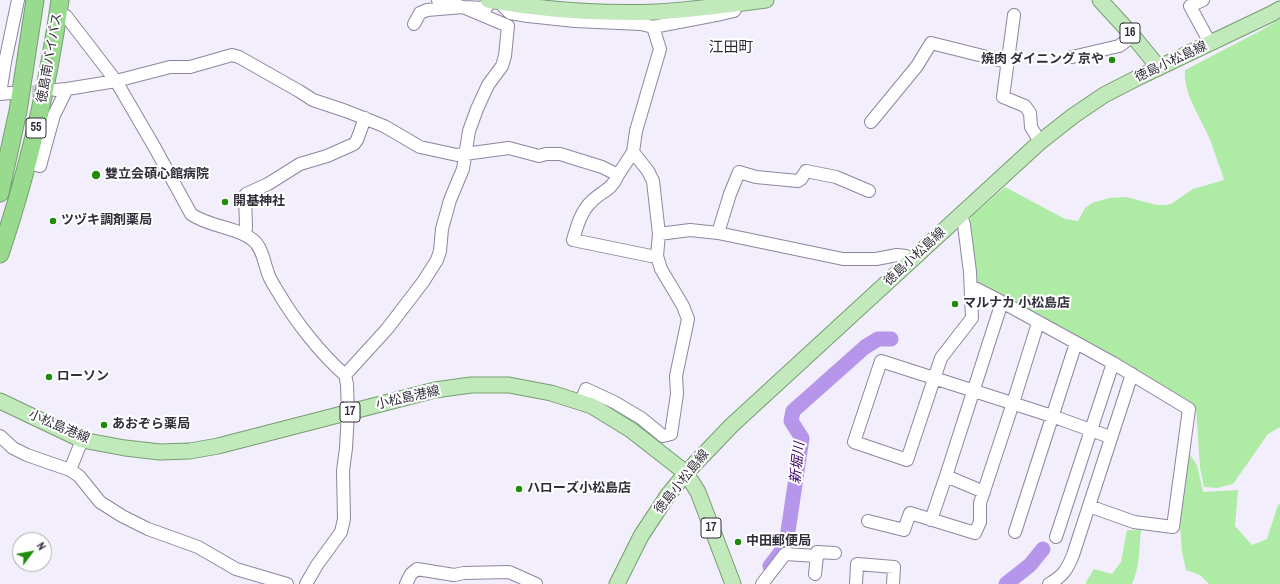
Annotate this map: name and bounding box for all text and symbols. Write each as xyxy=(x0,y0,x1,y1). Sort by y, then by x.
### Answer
street label: 徳島南バイパス xyxy=(34,12,66,104)
road number: 16 xyxy=(1120,23,1140,43)
street label: 徳島小松島線 xyxy=(1132,38,1210,86)
district label: 江田町 xyxy=(709,39,753,57)
place label: 焼肉 ダイニング 京や xyxy=(981,52,1104,68)
marker: 焼肉 ダイニング 京や xyxy=(1107,55,1117,65)
road number: 55 xyxy=(26,118,46,138)
place label: 雙立会碩心館病院 xyxy=(105,167,209,183)
marker: 雙立会碩心館病院 xyxy=(90,169,102,181)
place label: 開基神社 xyxy=(233,194,285,210)
marker: 開基神社 xyxy=(220,197,230,207)
place label: ツヅキ調剤薬局 xyxy=(61,213,152,229)
marker: ツヅキ調剤薬局 xyxy=(48,216,58,226)
street label: 徳島小松島線 xyxy=(881,225,949,289)
place label: マルナカ 小松島店 xyxy=(963,296,1070,312)
marker: マルナカ 小松島店 xyxy=(950,299,960,309)
place label: ローソン xyxy=(57,369,109,385)
marker: ローソン xyxy=(44,372,54,382)
street label: 小松島港線 xyxy=(375,383,441,413)
road number: 17 xyxy=(340,402,360,422)
street label: 小松島港線 xyxy=(26,407,92,447)
place label: あおぞら薬局 xyxy=(112,417,190,433)
marker: あおぞら薬局 xyxy=(99,420,109,430)
water label: 新堀川 xyxy=(787,441,809,485)
street label: 徳島小松島線 xyxy=(651,447,713,517)
place label: ハローズ小松島店 xyxy=(527,481,631,497)
marker: ハローズ小松島店 xyxy=(514,484,524,494)
road number: 17 xyxy=(701,518,721,538)
north arrow xyxy=(12,532,52,572)
place label: 中田郵便局 xyxy=(746,534,811,550)
marker: 中田郵便局 xyxy=(733,537,743,547)
text: N xyxy=(34,540,49,553)

